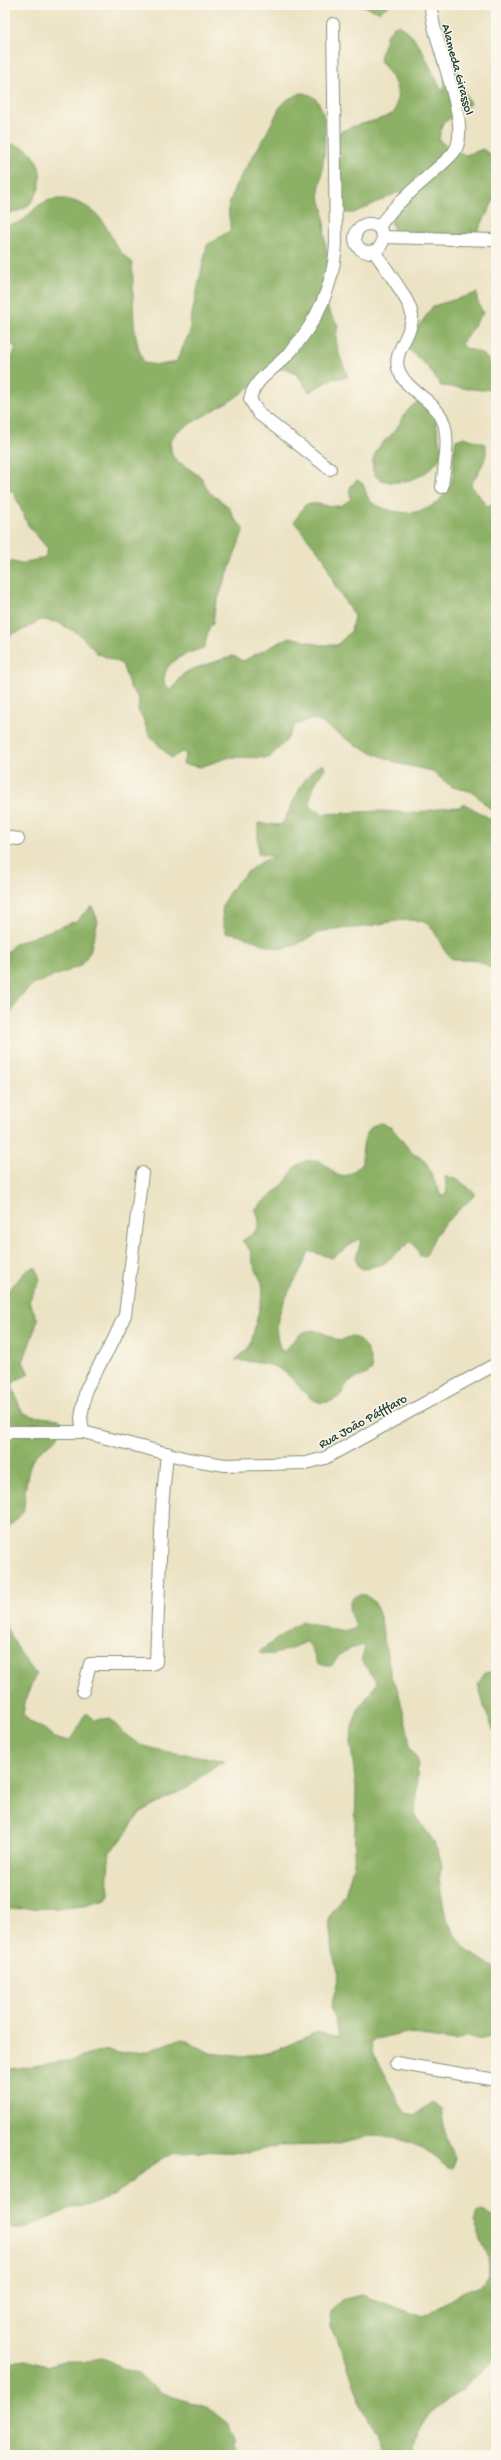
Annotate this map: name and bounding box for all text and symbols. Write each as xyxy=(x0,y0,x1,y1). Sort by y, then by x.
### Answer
street label: Alameda Girassol xyxy=(437,22,476,117)
street label: Rua João Páfffaro xyxy=(316,1392,410,1453)

